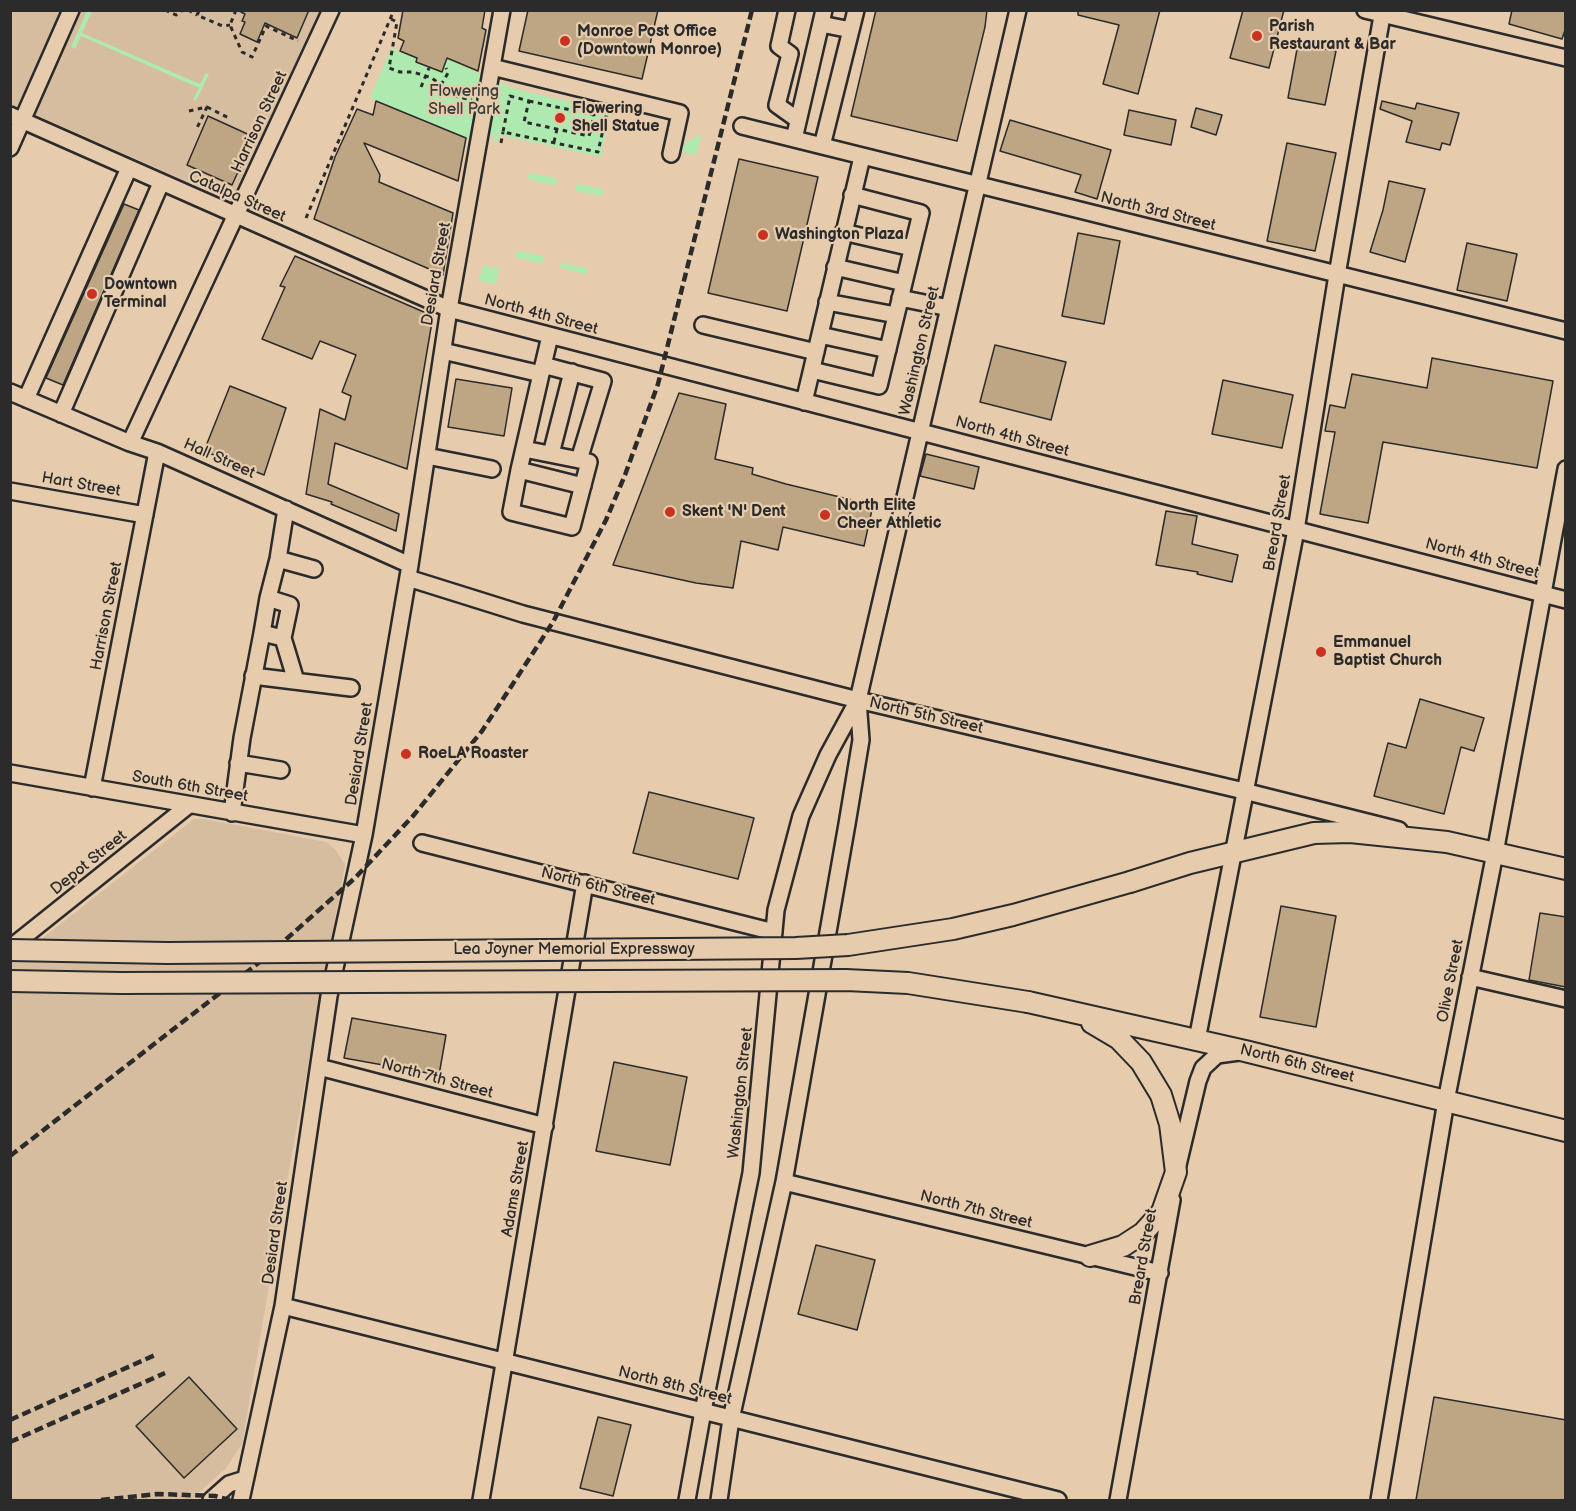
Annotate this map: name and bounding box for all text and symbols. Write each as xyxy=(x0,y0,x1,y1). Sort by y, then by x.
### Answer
place label: Parish Restaurant & Bar xyxy=(1269,17,1396,55)
place label: Monroe Post Office (Downtown Monroe) xyxy=(577,22,722,60)
marker: Parish Restaurant & Bar xyxy=(1250,29,1264,43)
marker: Monroe Post Office (Downtown Monroe) xyxy=(558,34,572,48)
street label: Harrison Street xyxy=(228,68,292,176)
park label: Flowering Shell Park xyxy=(428,82,500,120)
place label: Flowering Shell Statue xyxy=(572,99,660,137)
marker: Flowering Shell Statue xyxy=(553,111,567,125)
street label: Catalpa Street xyxy=(186,167,288,227)
street label: North 3rd Street xyxy=(1098,188,1218,236)
street label: Desiard Street xyxy=(418,221,456,327)
place label: Washington Plaza xyxy=(775,225,904,245)
marker: Washington Plaza xyxy=(756,228,770,242)
place label: Downtown Terminal xyxy=(104,275,177,313)
street label: Washington Street xyxy=(896,284,944,418)
marker: Downtown Terminal xyxy=(85,287,99,301)
street label: North 4th Street xyxy=(482,291,600,339)
street label: North 4th Street xyxy=(953,413,1071,461)
street label: Hall Street xyxy=(180,435,258,483)
street label: Hart Street xyxy=(40,469,122,501)
street label: Breard Street xyxy=(1260,473,1296,573)
place label: North Elite Cheer Athletic xyxy=(837,496,941,534)
place label: Skent 'N' Dent xyxy=(682,502,786,522)
marker: Skent 'N' Dent xyxy=(663,505,677,519)
marker: North Elite Cheer Athletic xyxy=(818,508,832,522)
street label: North 4th Street xyxy=(1423,535,1541,583)
street label: Harrison Street xyxy=(87,560,127,672)
place label: Emmanuel Baptist Church xyxy=(1333,633,1442,671)
marker: Emmanuel Baptist Church xyxy=(1314,645,1328,659)
street label: North 5th Street xyxy=(867,694,985,738)
street label: Desiard Street xyxy=(342,701,378,807)
place label: RoeLA Roaster xyxy=(418,744,528,764)
marker: RoeLA Roaster xyxy=(399,747,413,761)
street label: South 6th Street xyxy=(131,767,249,807)
street label: Depot Street xyxy=(47,827,131,899)
street label: North 6th Street xyxy=(539,864,657,910)
street label: Olive Street xyxy=(1434,938,1468,1024)
street label: Lea Joyner Memorial Expressway xyxy=(453,940,695,960)
street label: Washington Street xyxy=(725,1026,757,1160)
street label: North 6th Street xyxy=(1238,1041,1356,1087)
street label: North 7th Street xyxy=(379,1055,495,1103)
street label: Adams Street xyxy=(498,1140,534,1238)
street label: Desiard Street xyxy=(259,1180,293,1286)
street label: North 7th Street xyxy=(918,1187,1034,1233)
street label: Breard Street xyxy=(1126,1207,1162,1307)
street label: North 8th Street xyxy=(616,1363,734,1409)

